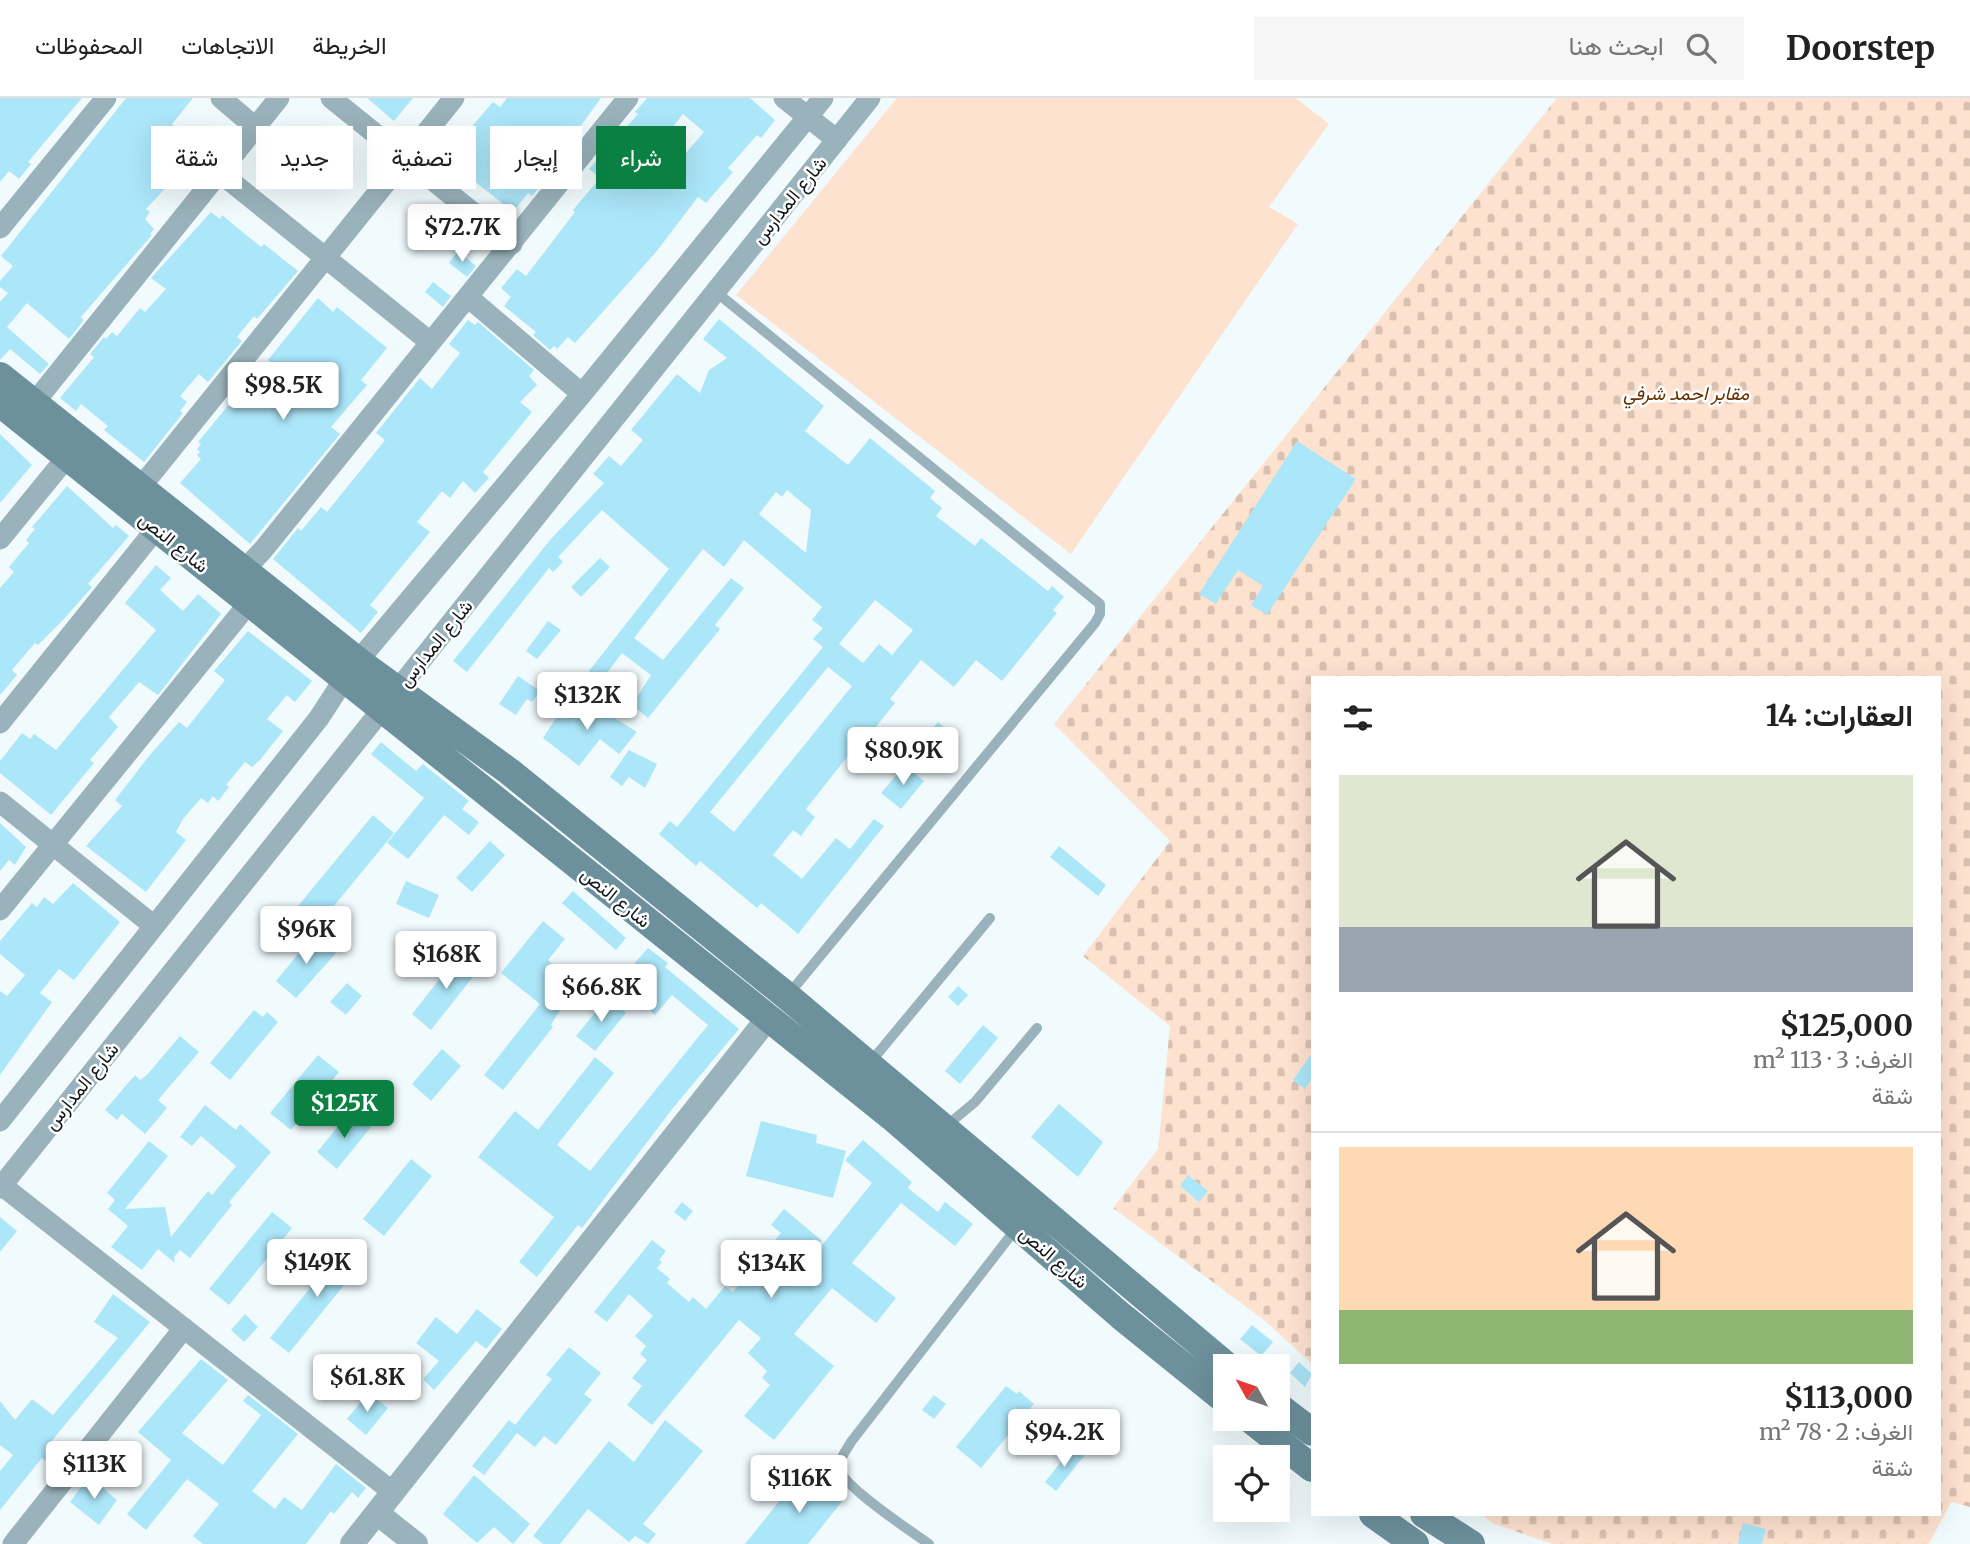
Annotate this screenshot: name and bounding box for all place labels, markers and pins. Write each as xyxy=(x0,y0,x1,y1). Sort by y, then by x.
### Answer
pin: $72.7K xyxy=(405,204,519,264)
pin: $98.5K xyxy=(226,362,340,422)
pin: $132K xyxy=(538,672,636,732)
pin: $80.9K xyxy=(846,728,960,787)
pin: $96K xyxy=(265,906,347,966)
pin: $168K xyxy=(397,932,495,991)
pin: $66.8K xyxy=(544,964,658,1024)
pin: $125K xyxy=(295,1080,393,1140)
pin: $149K xyxy=(268,1240,366,1299)
pin: $134K xyxy=(722,1240,820,1300)
pin: $61.8K xyxy=(310,1354,424,1414)
pin: $94.2K xyxy=(1007,1410,1121,1469)
pin: $113K xyxy=(45,1442,143,1501)
pin: $116K xyxy=(750,1456,848,1515)

